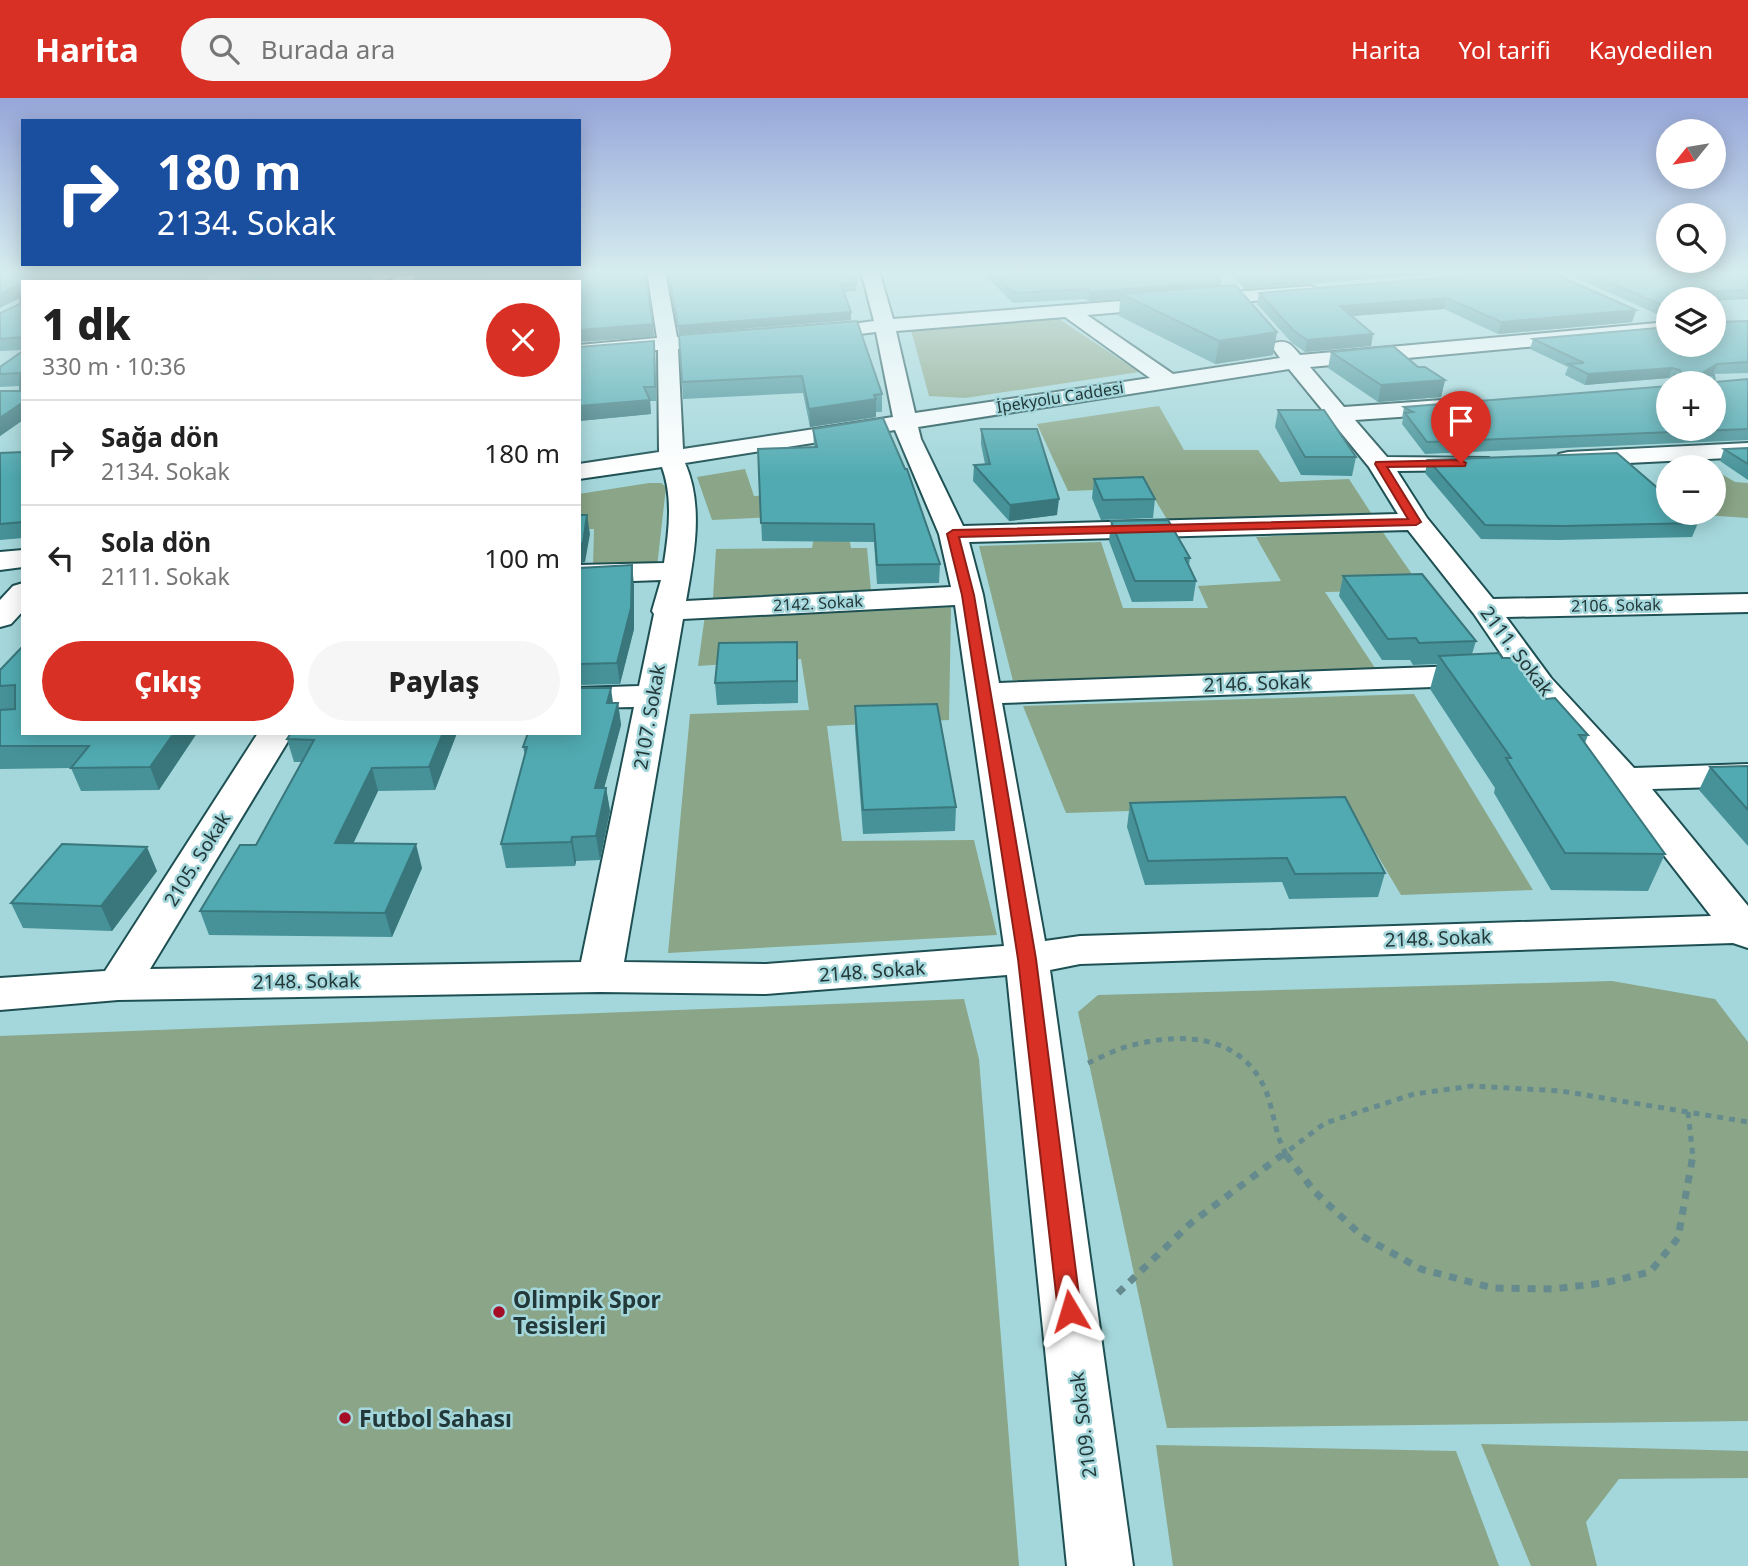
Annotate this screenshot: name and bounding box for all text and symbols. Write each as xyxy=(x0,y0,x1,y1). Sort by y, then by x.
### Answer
search box xyxy=(181,18,671,81)
text: Harita xyxy=(35,27,139,72)
icon: search xyxy=(205,30,243,68)
text: Burada ara xyxy=(261,31,395,67)
text: Harita xyxy=(1351,33,1421,66)
text: Yol tarifi xyxy=(1459,33,1551,66)
text: Kaydedilen xyxy=(1589,33,1713,66)
north arrow xyxy=(1656,119,1726,189)
map controls xyxy=(1656,119,1726,525)
text: 180 m xyxy=(157,138,302,204)
icon: right xyxy=(42,147,133,238)
text: 2134. Sokak xyxy=(157,201,336,244)
button: search xyxy=(1656,203,1726,273)
button: layers xyxy=(1656,287,1726,357)
text: 1 dk xyxy=(42,295,131,352)
button: close xyxy=(486,303,560,377)
text: 330 m · 10:36 xyxy=(42,350,186,382)
button: + xyxy=(1656,371,1726,441)
street label: İpekyolu Caddesi xyxy=(995,376,1125,418)
pin xyxy=(1431,391,1491,463)
icon: arrive xyxy=(1442,402,1480,440)
text: Sağa dön xyxy=(101,419,219,455)
icon: right xyxy=(42,434,80,472)
text: 180 m xyxy=(484,435,560,471)
text: 2134. Sokak xyxy=(101,455,230,487)
button: − xyxy=(1656,455,1726,525)
text: Sola dön xyxy=(101,524,211,560)
icon: left xyxy=(42,539,80,577)
text: 100 m xyxy=(484,540,560,576)
text: 2111. Sokak xyxy=(101,560,230,592)
street label: 2142. Sokak xyxy=(773,590,864,616)
street label: 2106. Sokak xyxy=(1571,593,1661,617)
street label: 2111. Sokak xyxy=(1475,601,1559,701)
button: Çıkış xyxy=(42,641,294,721)
button: Paylaş xyxy=(308,641,560,721)
street label: 2107. Sokak xyxy=(627,662,671,772)
street label: 2146. Sokak xyxy=(1203,668,1311,698)
street label: 2105. Sokak xyxy=(158,807,236,911)
street label: 2148. Sokak xyxy=(1384,923,1492,953)
street label: 2148. Sokak xyxy=(818,954,926,988)
street label: 2148. Sokak xyxy=(253,967,359,995)
position arrow xyxy=(1033,1274,1107,1348)
place label: Olimpik Spor Tesisleri xyxy=(513,1283,661,1341)
marker: Olimpik Spor Tesisleri xyxy=(491,1304,507,1320)
street label: 2109. Sokak xyxy=(1064,1371,1102,1479)
place label: Futbol Sahası xyxy=(359,1402,512,1434)
marker: Futbol Sahası xyxy=(337,1410,353,1426)

